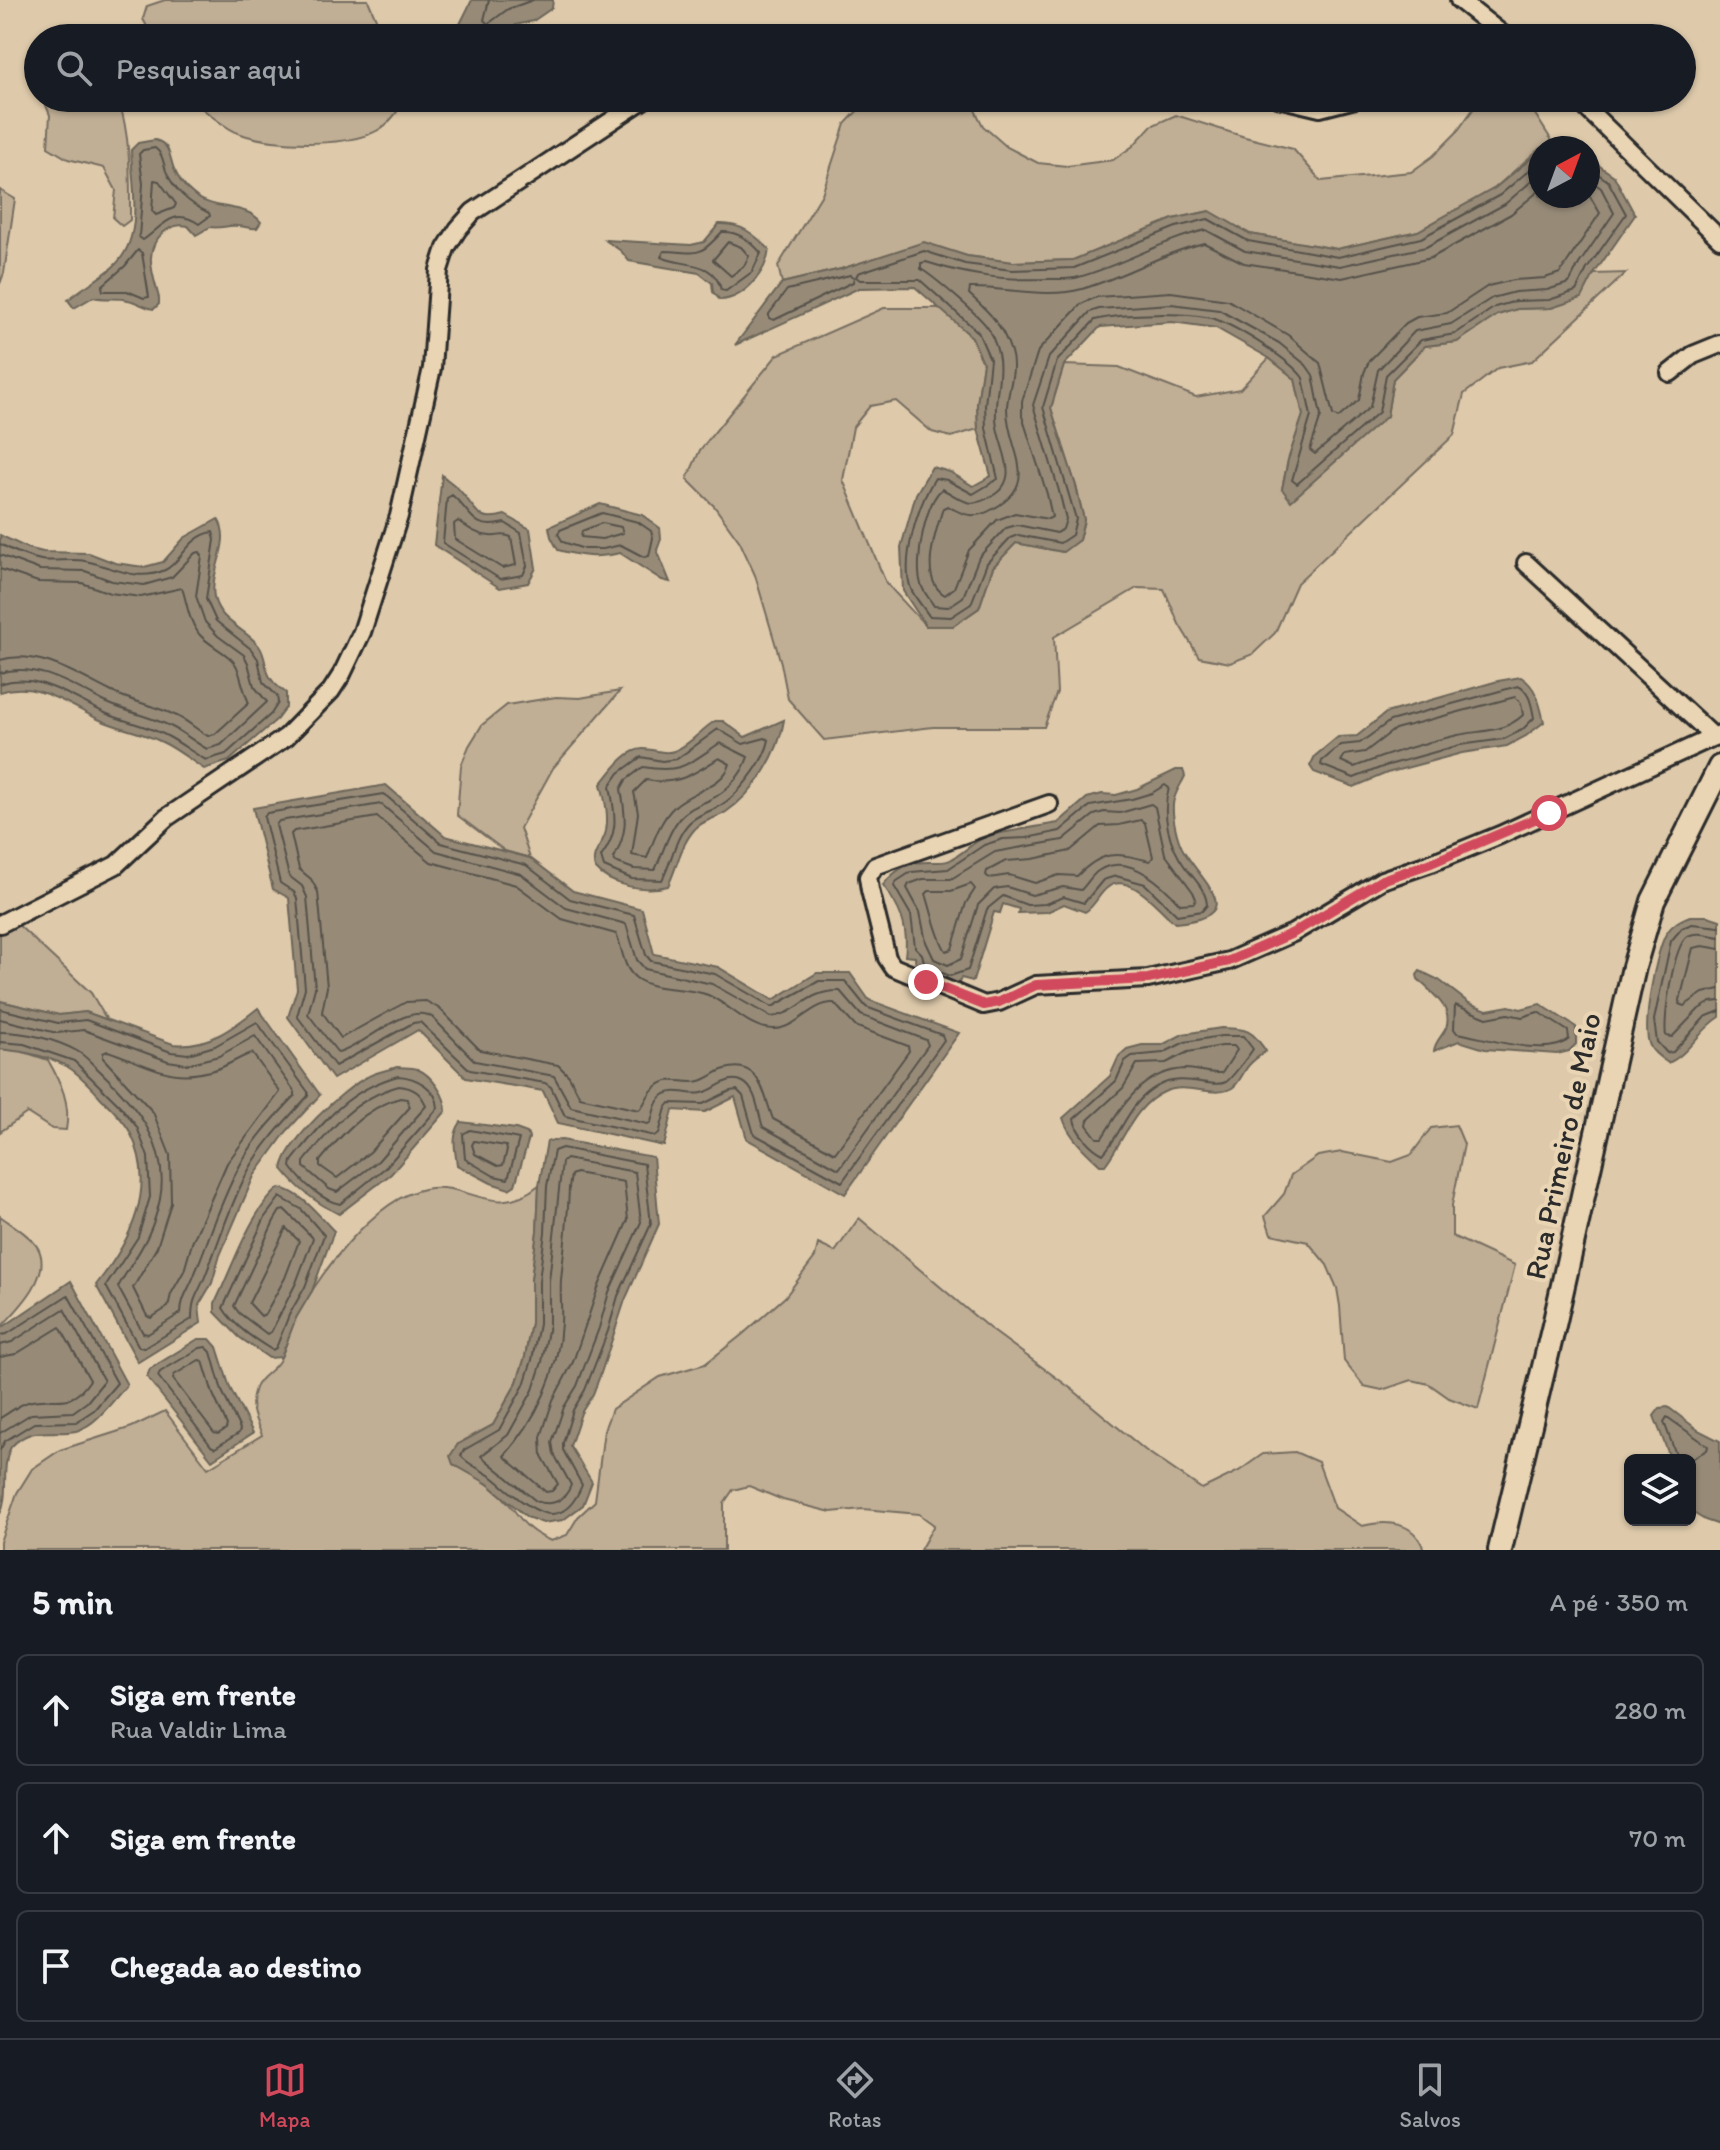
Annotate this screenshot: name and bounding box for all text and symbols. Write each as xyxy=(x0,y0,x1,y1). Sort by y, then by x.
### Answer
search box xyxy=(24,24,1696,112)
icon: search xyxy=(52,46,96,90)
text: Pesquisar aqui xyxy=(116,50,301,87)
north arrow xyxy=(1528,136,1600,208)
route start xyxy=(1531,795,1567,831)
route end xyxy=(908,964,944,1000)
street label: Rua Primeiro de Maio xyxy=(1516,1009,1609,1283)
map controls xyxy=(1624,1454,1696,1526)
button: layers xyxy=(1624,1454,1696,1526)
text: 5 min xyxy=(32,1582,113,1623)
text: A pé · 350 m xyxy=(1550,1586,1688,1618)
text: Siga em frente xyxy=(110,1676,296,1713)
icon: ahead xyxy=(34,1688,78,1732)
text: 280 m xyxy=(1614,1694,1686,1726)
text: Rua Valdir Lima xyxy=(110,1713,287,1745)
icon: ahead xyxy=(34,1816,78,1860)
text: Siga em frente xyxy=(110,1820,296,1857)
text: 70 m xyxy=(1629,1822,1686,1854)
icon: arrive xyxy=(34,1944,78,1988)
text: Chegada ao destino xyxy=(110,1948,362,1985)
tab: Mapa xyxy=(259,2058,310,2133)
tab: Rotas xyxy=(828,2058,882,2133)
tab: Salvos xyxy=(1400,2058,1461,2133)

